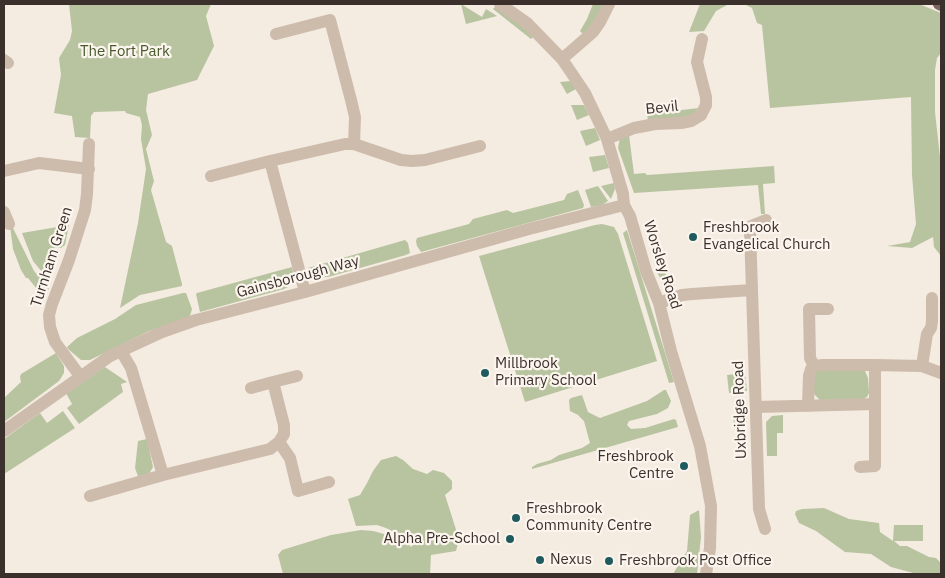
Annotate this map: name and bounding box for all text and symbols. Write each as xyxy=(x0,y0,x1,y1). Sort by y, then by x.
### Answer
park label: The Fort Park xyxy=(80,43,170,61)
street label: Bevil xyxy=(645,97,679,119)
street label: Turnham Green xyxy=(27,205,77,309)
street label: Worsley Road xyxy=(639,218,685,312)
place label: Freshbrook Evangelical Church xyxy=(703,219,830,254)
marker: Freshbrook Evangelical Church xyxy=(687,231,699,243)
street label: Gainsborough Way xyxy=(235,252,361,302)
place label: Millbrook Primary School xyxy=(495,355,597,390)
street label: Uxbridge Road xyxy=(729,360,751,460)
marker: Millbrook Primary School xyxy=(479,367,491,379)
place label: Freshbrook Centre xyxy=(598,448,674,483)
marker: Freshbrook Centre xyxy=(678,460,690,472)
place label: Freshbrook Community Centre xyxy=(526,500,652,535)
marker: Freshbrook Community Centre xyxy=(510,512,522,524)
place label: Alpha Pre-School xyxy=(383,530,500,548)
marker: Alpha Pre-School xyxy=(504,533,516,545)
place label: Nexus xyxy=(550,551,592,569)
place label: Freshbrook Post Office xyxy=(619,552,772,570)
marker: Nexus xyxy=(534,554,546,566)
marker: Freshbrook Post Office xyxy=(603,555,615,567)

